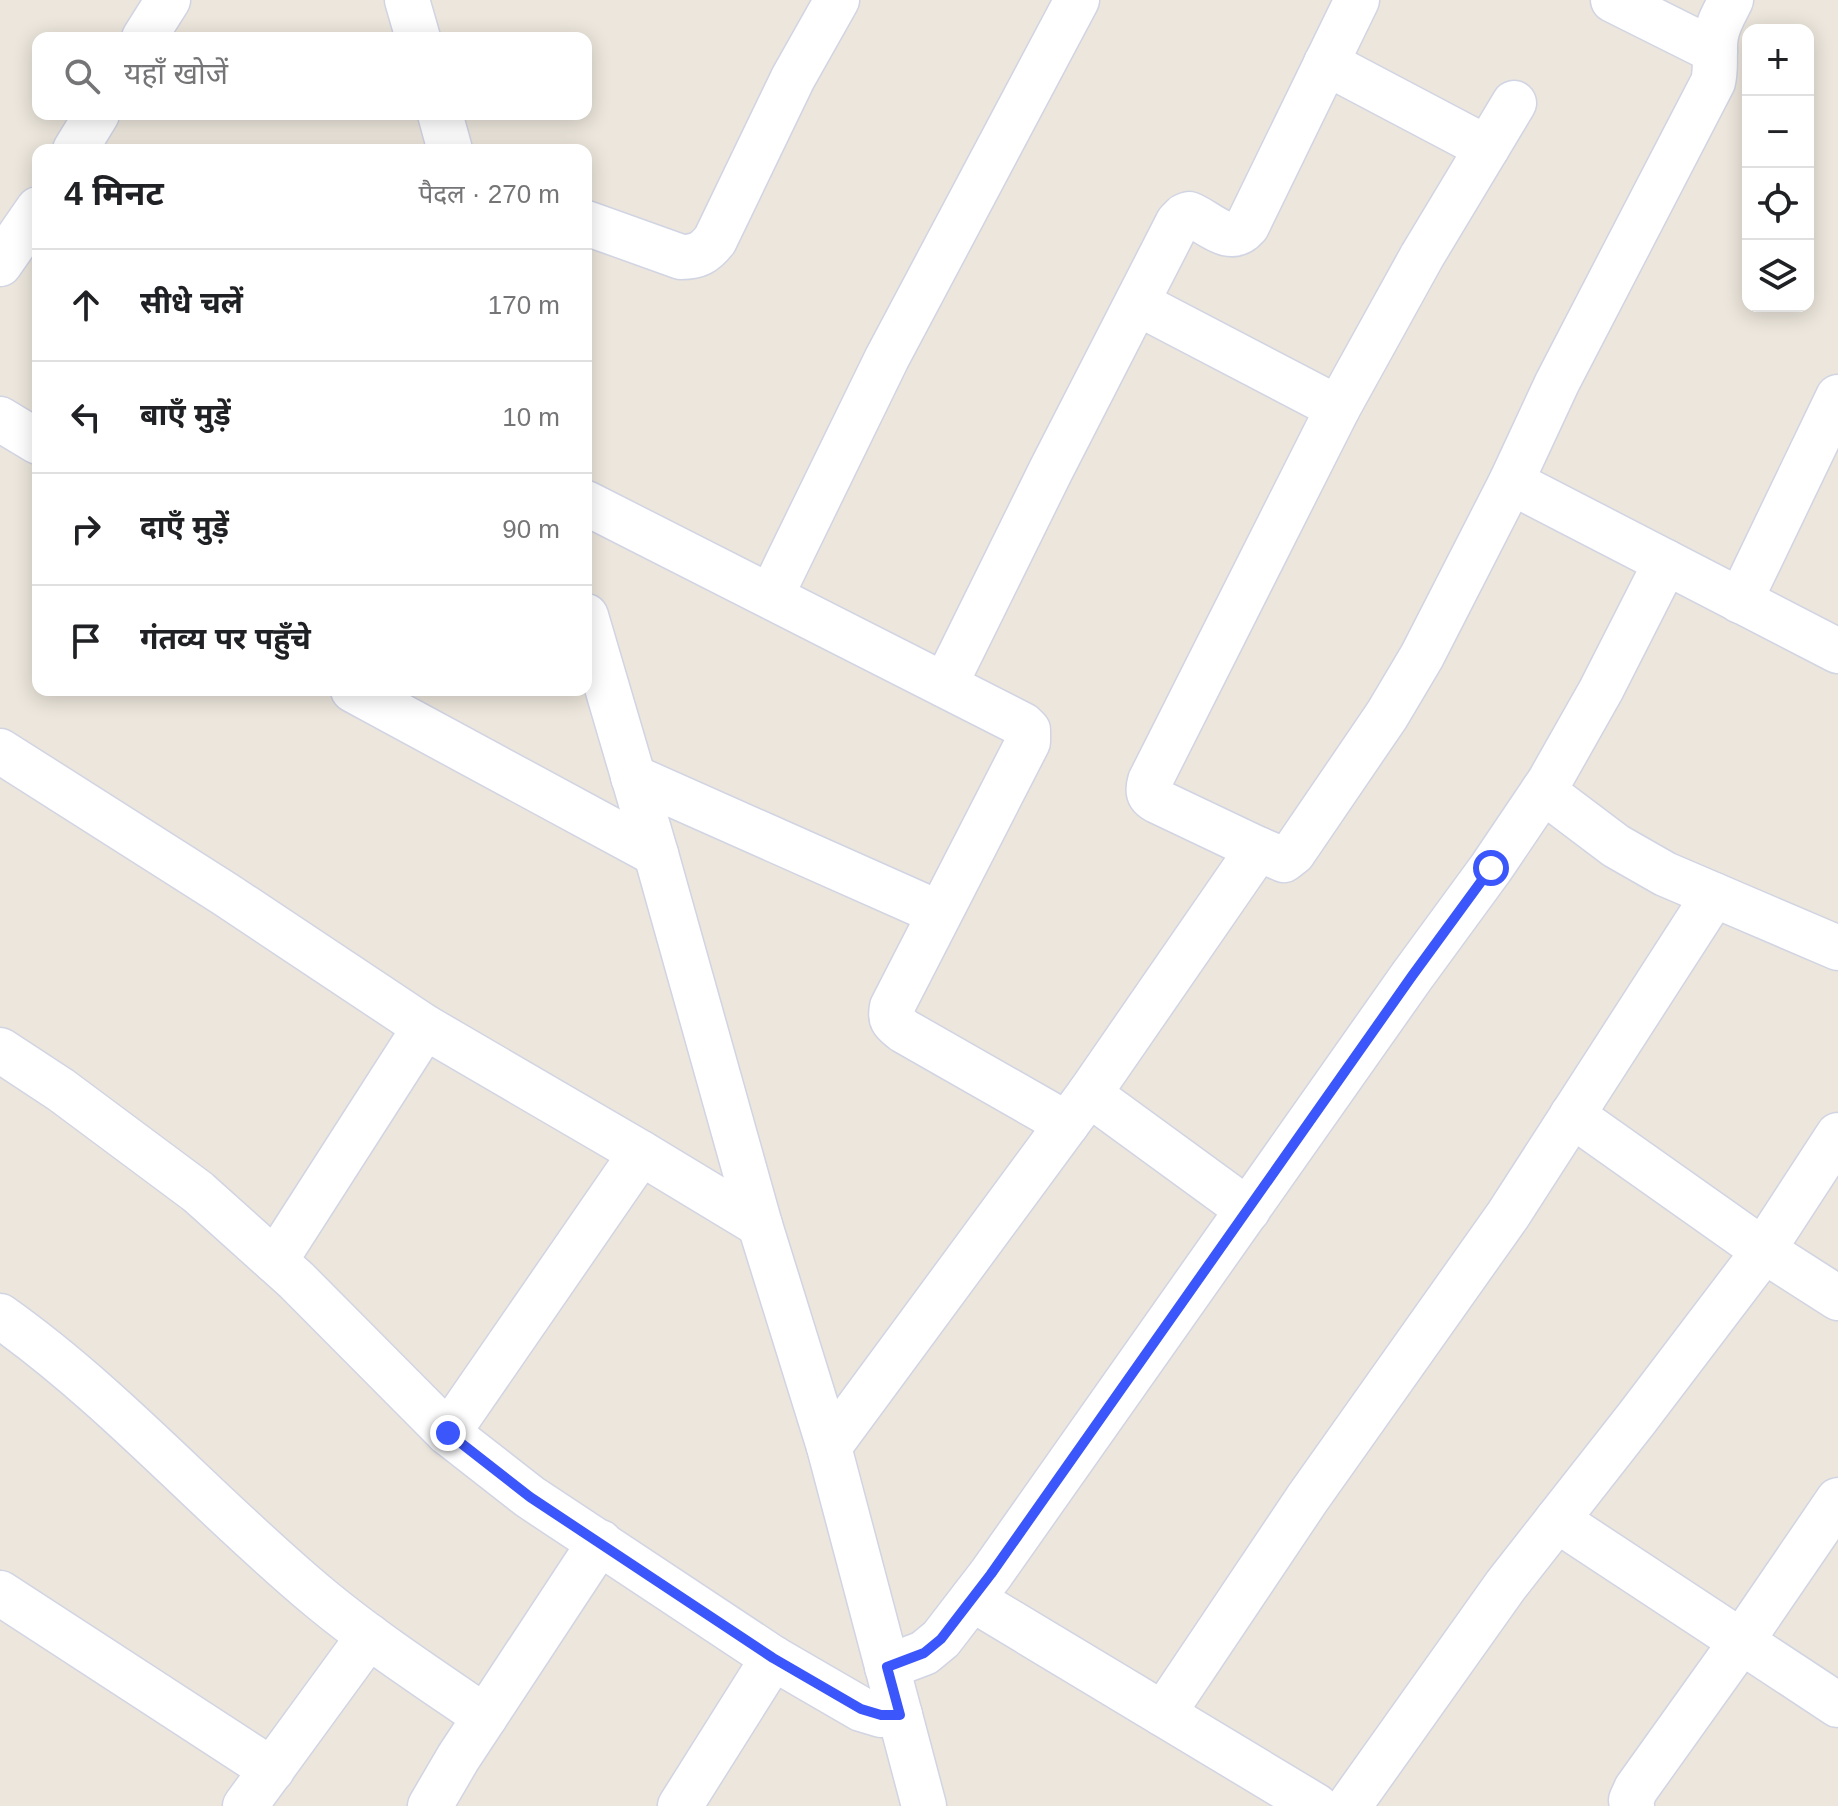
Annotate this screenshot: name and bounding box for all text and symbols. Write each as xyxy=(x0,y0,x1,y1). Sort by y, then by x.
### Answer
map controls xyxy=(1742,24,1814,312)
button: + xyxy=(1742,24,1814,96)
search box xyxy=(32,32,592,120)
icon: search xyxy=(60,54,104,98)
text: यहाँ खोजें xyxy=(124,57,228,90)
button: − xyxy=(1742,96,1814,168)
button: locate xyxy=(1742,168,1814,240)
text: 4 मिनट xyxy=(64,174,164,212)
text: पैदल · 270 m xyxy=(418,179,560,209)
button: layers xyxy=(1742,240,1814,312)
icon: ahead xyxy=(64,283,108,327)
text: सीधे चलें xyxy=(140,286,243,319)
text: 170 m xyxy=(488,290,560,320)
icon: left xyxy=(64,395,108,439)
text: बाएँ मुड़ें xyxy=(140,398,231,431)
text: 10 m xyxy=(502,402,560,432)
icon: right xyxy=(64,507,108,551)
text: दाएँ मुड़ें xyxy=(140,510,229,543)
text: 90 m xyxy=(502,514,560,544)
icon: arrive xyxy=(64,619,108,663)
text: गंतव्य पर पहुँचे xyxy=(140,622,311,655)
route start xyxy=(1473,850,1509,886)
route end xyxy=(430,1415,466,1451)

